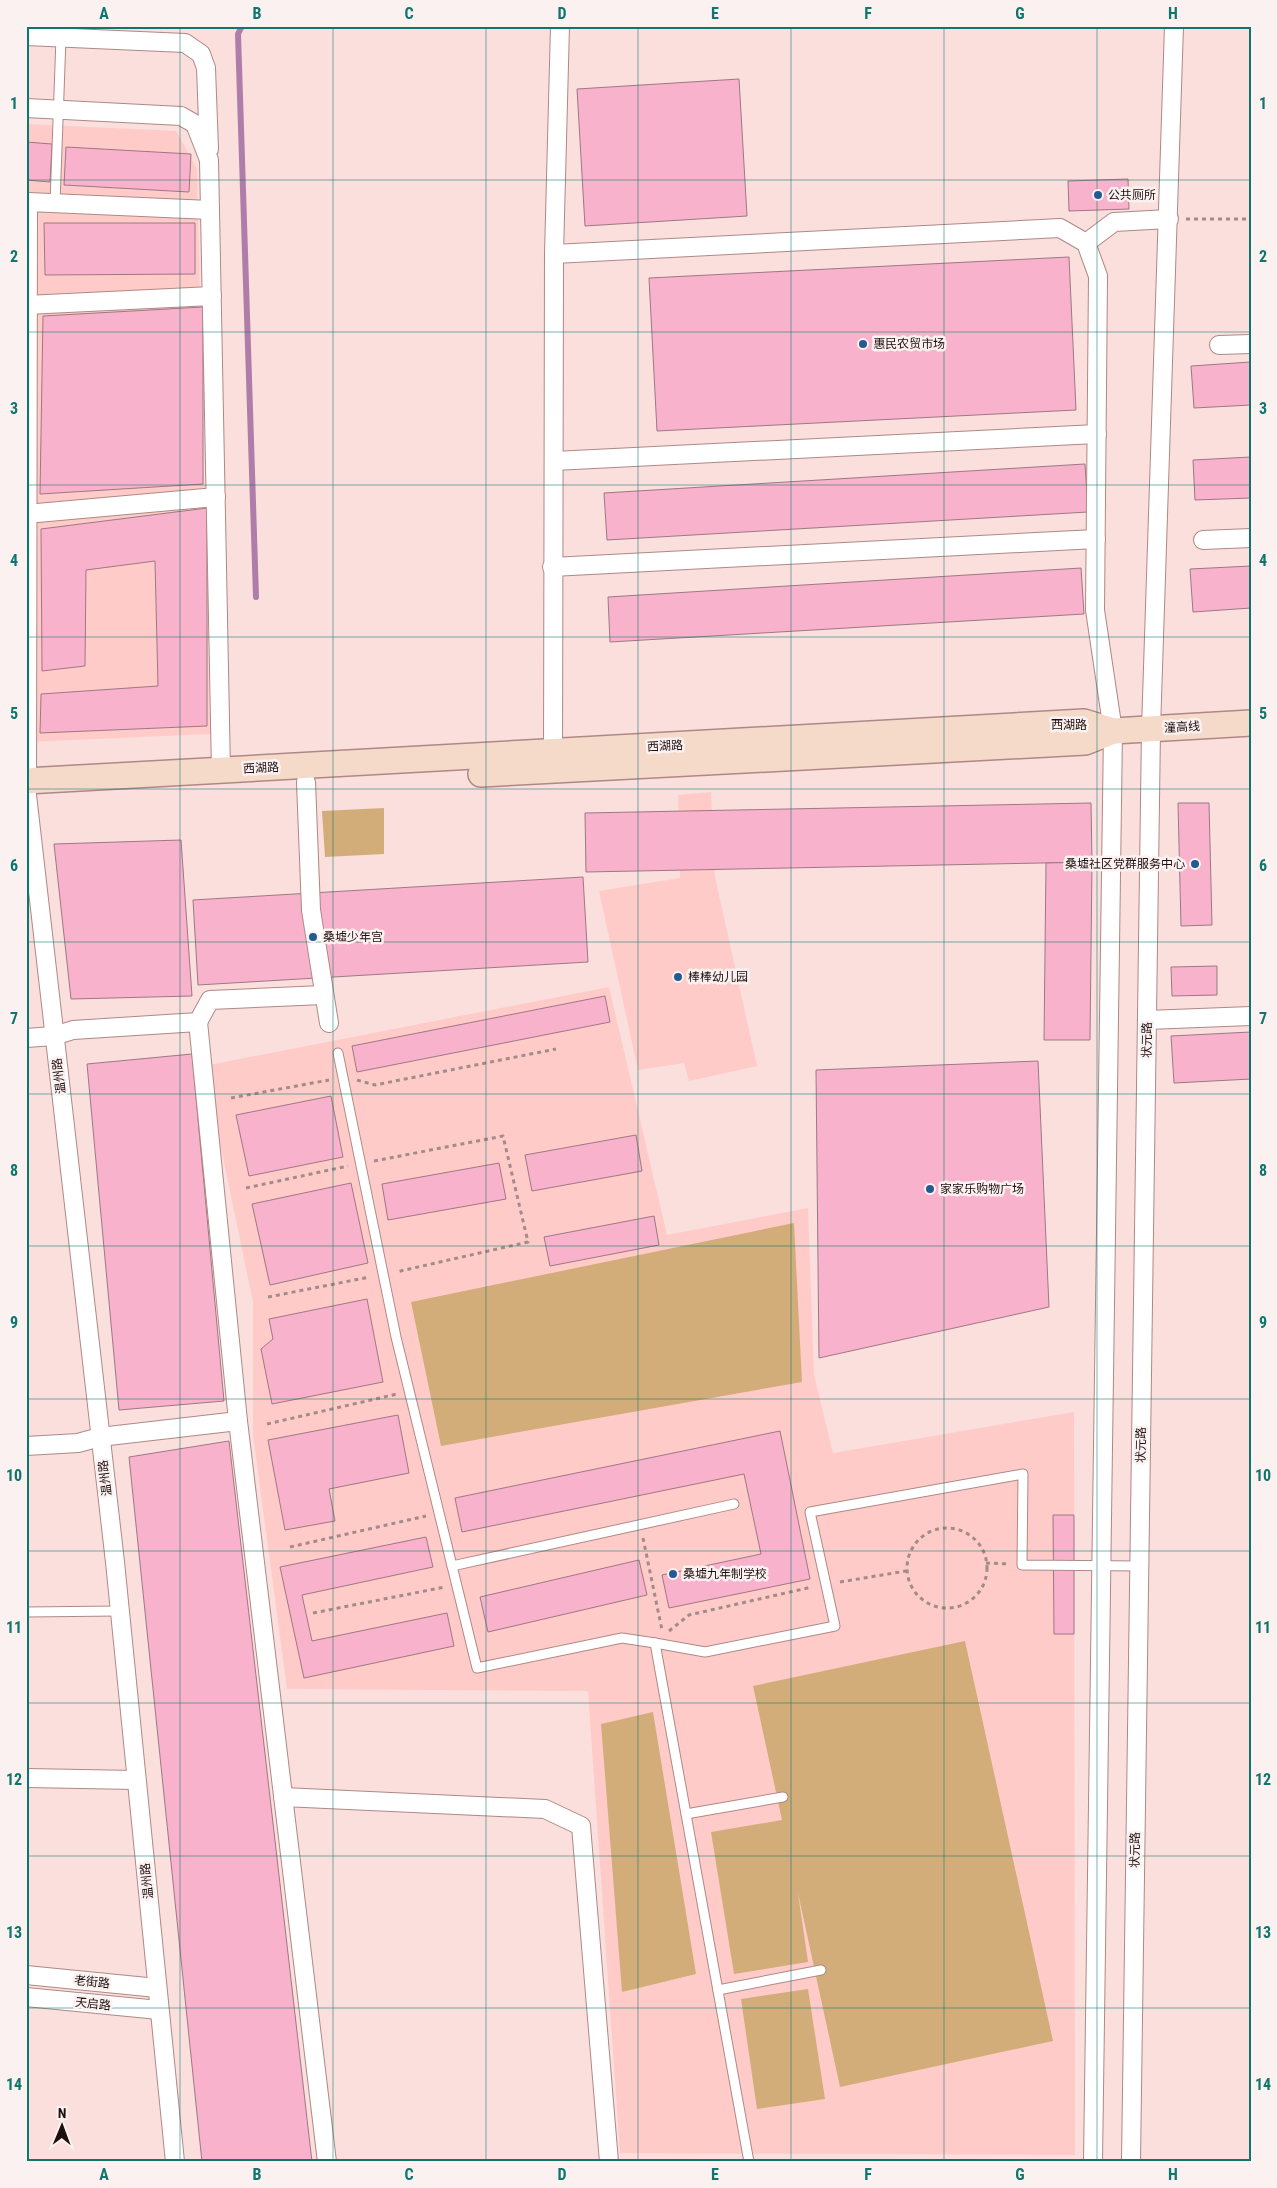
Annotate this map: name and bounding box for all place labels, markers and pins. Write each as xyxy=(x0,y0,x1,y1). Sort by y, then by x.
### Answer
place label: 公共厕所 xyxy=(1108,188,1156,202)
marker: 公共厕所 xyxy=(1092,189,1104,201)
place label: 惠民农贸市场 xyxy=(873,337,945,351)
marker: 惠民农贸市场 xyxy=(857,338,869,350)
place label: 桑墟社区党群服务中心 xyxy=(1065,857,1185,871)
marker: 桑墟社区党群服务中心 xyxy=(1189,858,1201,870)
place label: 桑墟少年宫 xyxy=(323,930,383,944)
marker: 桑墟少年宫 xyxy=(307,931,319,943)
place label: 棒棒幼儿园 xyxy=(688,970,748,984)
marker: 棒棒幼儿园 xyxy=(672,971,684,983)
place label: 家家乐购物广场 xyxy=(940,1182,1024,1196)
marker: 家家乐购物广场 xyxy=(924,1183,936,1195)
place label: 桑墟九年制学校 xyxy=(683,1567,767,1581)
marker: 桑墟九年制学校 xyxy=(667,1568,679,1580)

